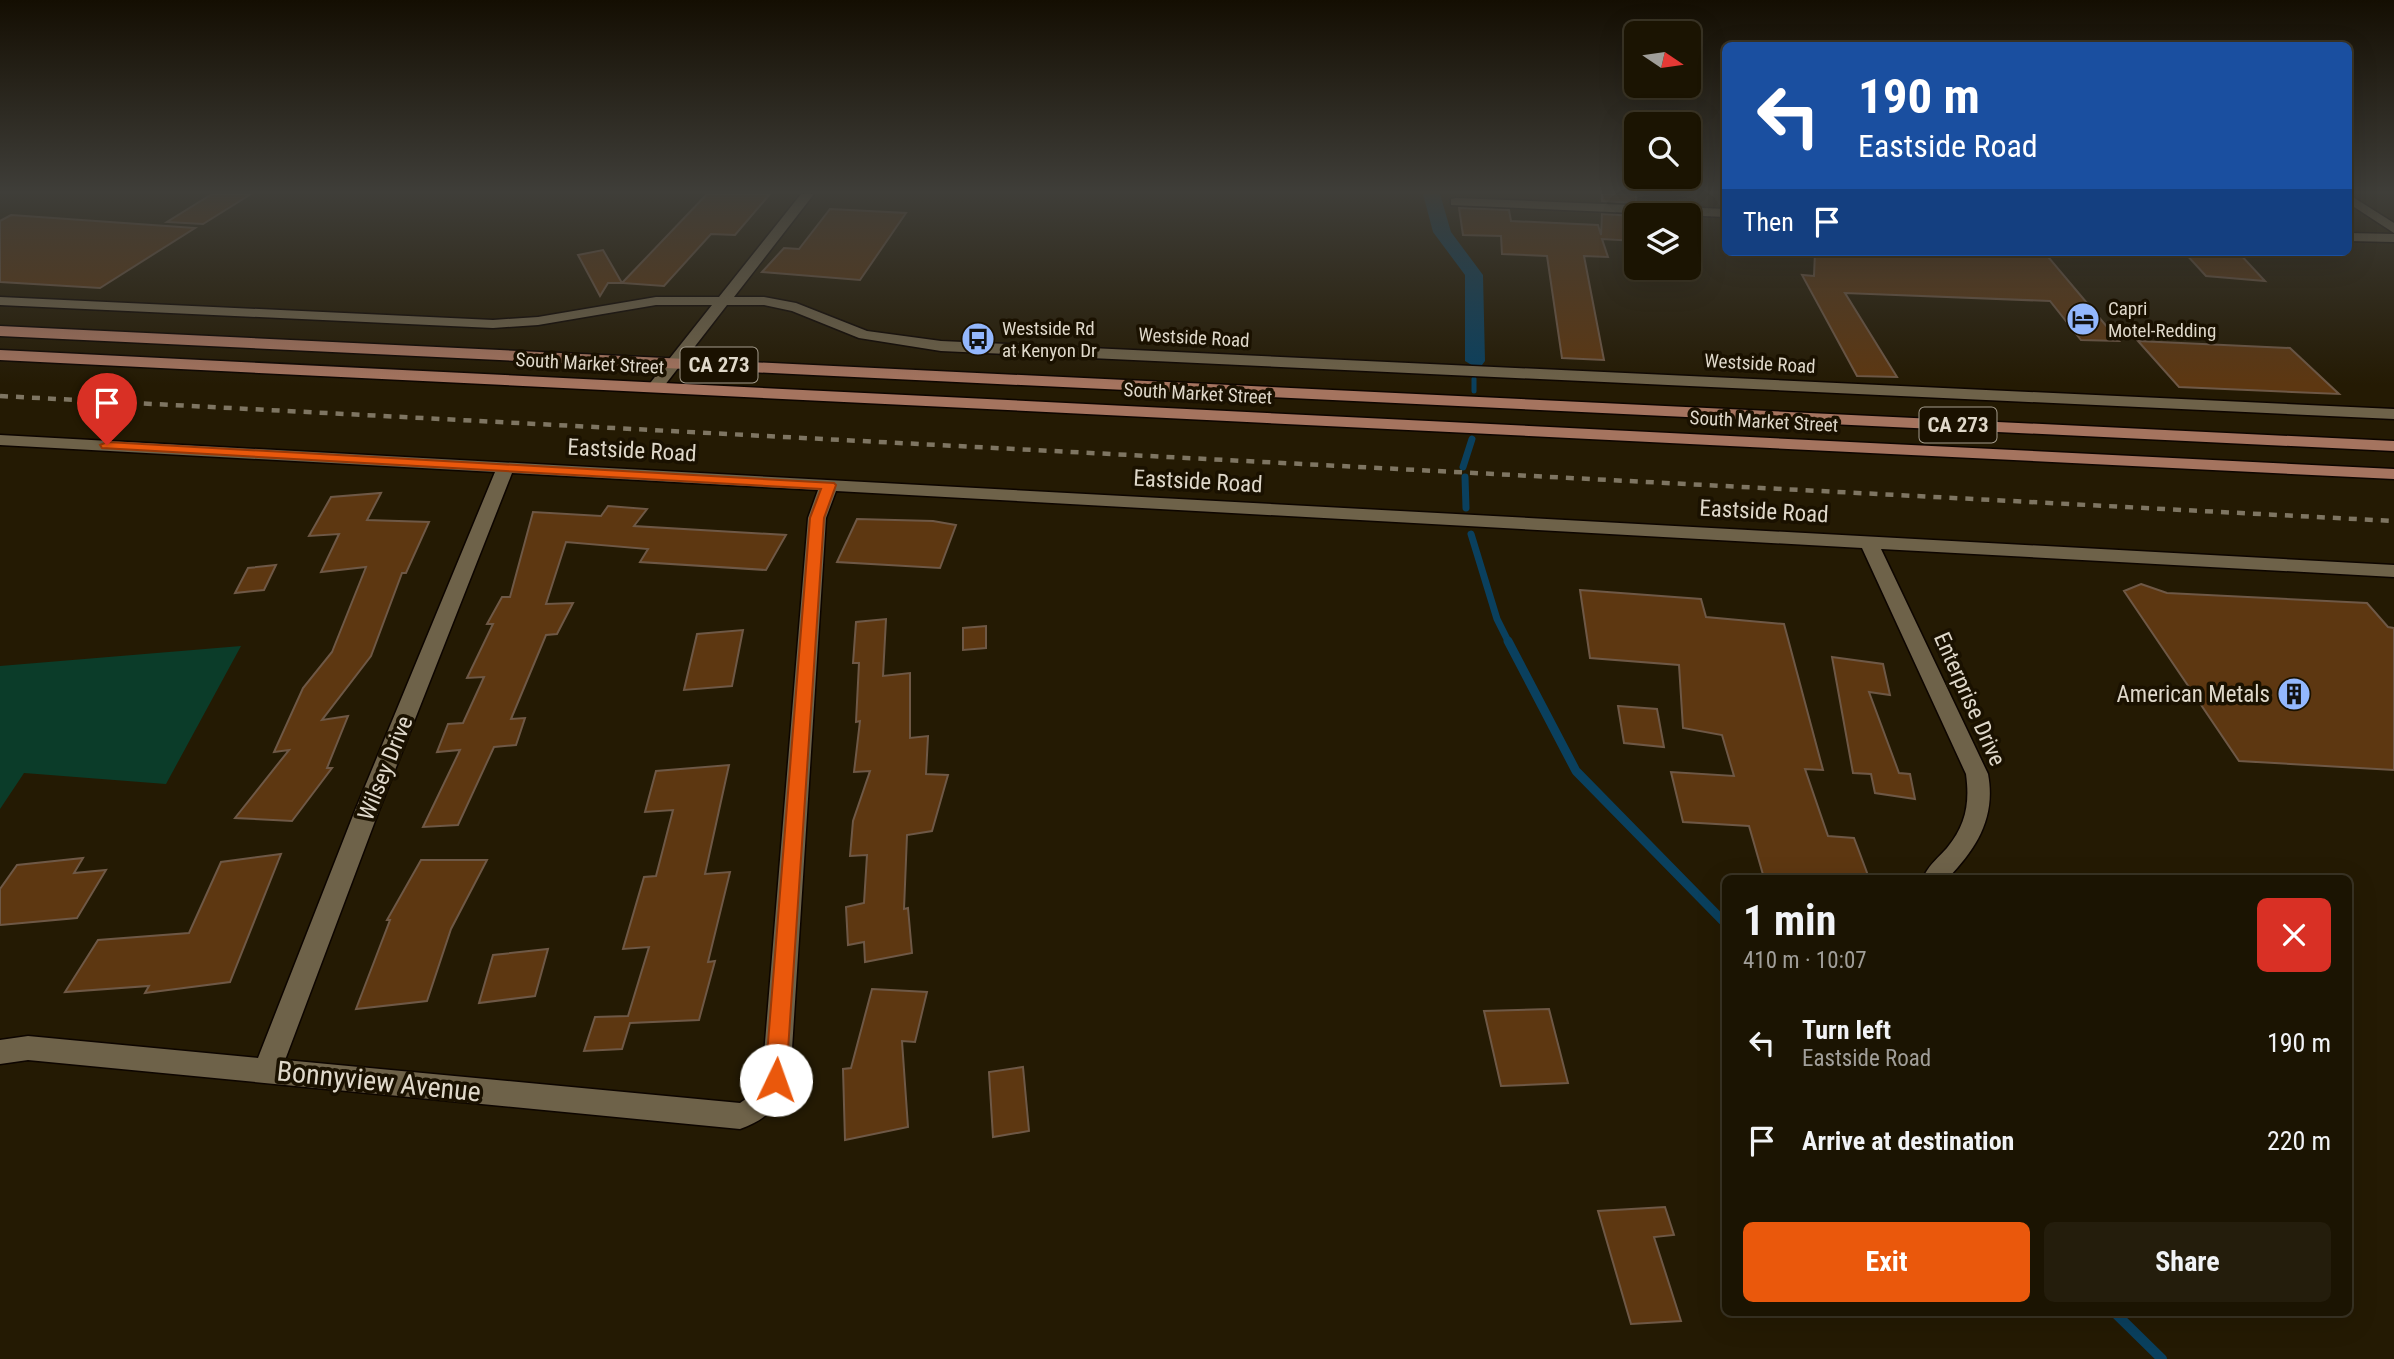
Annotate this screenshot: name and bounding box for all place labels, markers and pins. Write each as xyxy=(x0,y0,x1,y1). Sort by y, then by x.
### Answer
place label: Capri Motel-Redding xyxy=(2108,297,2216,342)
hotel icon: Capri Motel-Redding xyxy=(2064,300,2102,338)
place label: Westside Rd at Kenyon Dr xyxy=(1002,317,1097,362)
bus stop icon: Westside Rd at Kenyon Dr xyxy=(959,320,997,358)
pin xyxy=(77,373,137,445)
building icon: American Metals xyxy=(2275,675,2313,713)
place label: American Metals xyxy=(2117,681,2270,708)

